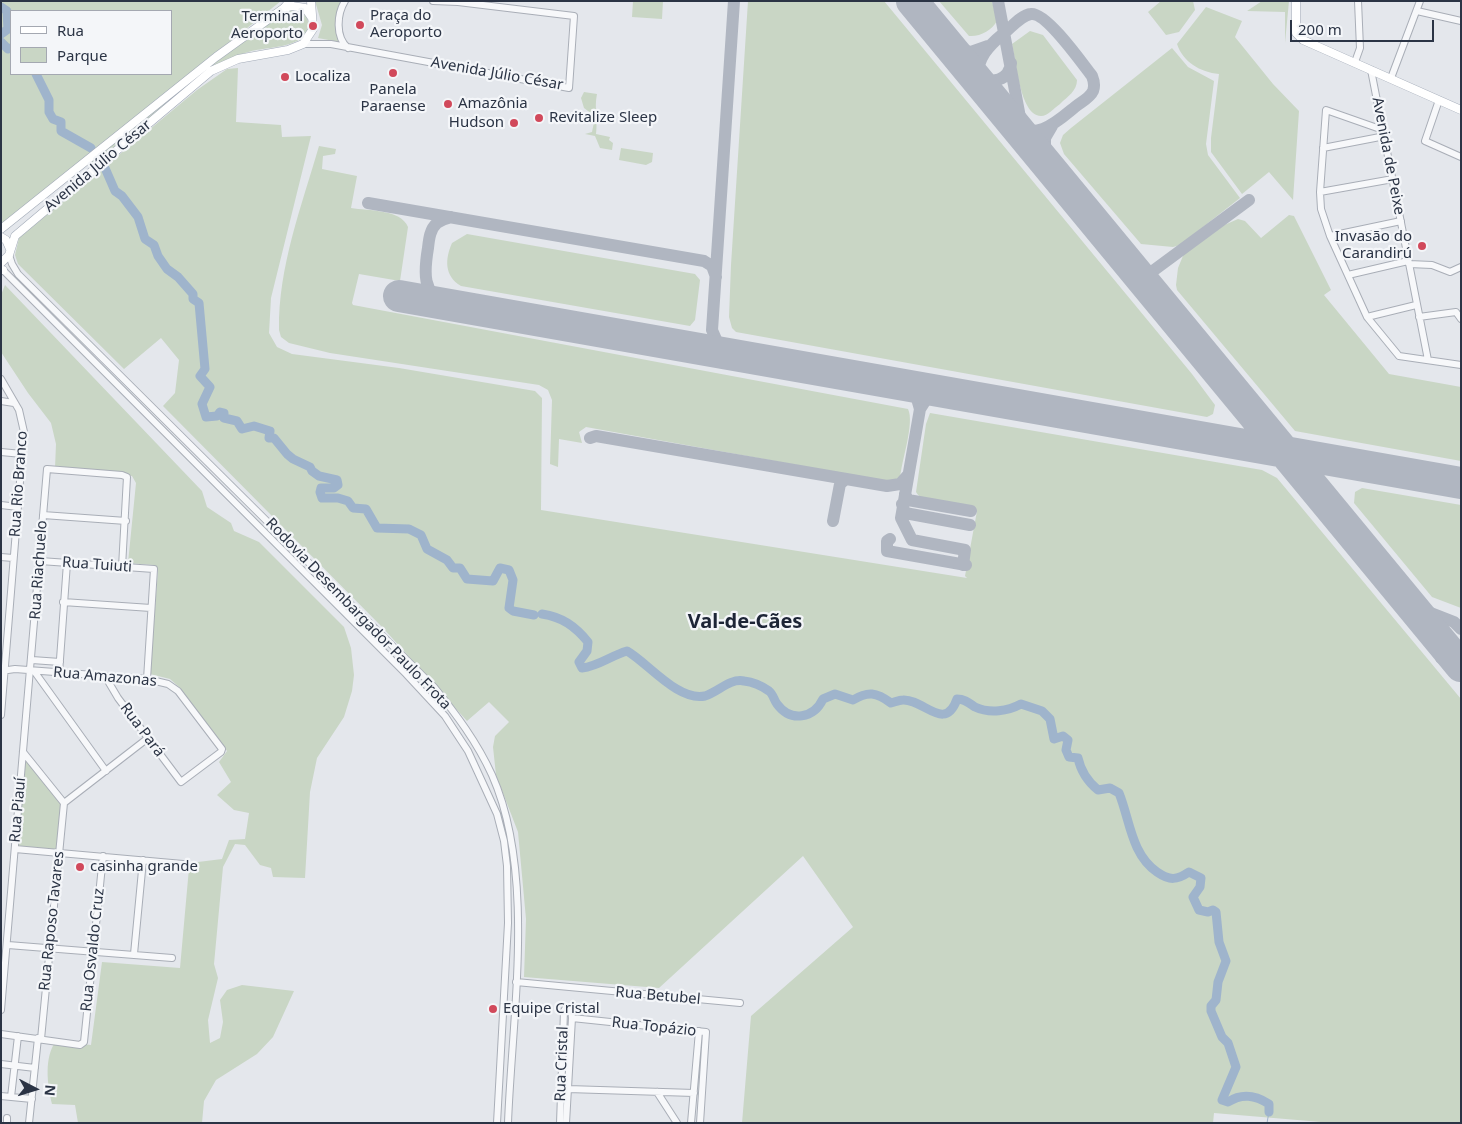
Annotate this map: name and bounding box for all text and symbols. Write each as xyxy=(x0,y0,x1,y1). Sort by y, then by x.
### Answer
place label: Praça do Aeroporto xyxy=(370,7,442,42)
place label: Terminal Aeroporto xyxy=(231,8,303,43)
legend xyxy=(10,10,172,75)
scale bar xyxy=(1292,10,1436,42)
marker: Praça do Aeroporto xyxy=(354,19,366,31)
text: 200 m xyxy=(1298,19,1342,39)
text: Rua xyxy=(57,20,84,40)
marker: Terminal Aeroporto xyxy=(307,20,319,32)
text: Parque xyxy=(57,45,107,65)
street label: Avenida Júlio César xyxy=(429,53,565,95)
marker: Panela Paraense xyxy=(387,67,399,79)
place label: Localiza xyxy=(295,68,351,86)
marker: Localiza xyxy=(279,71,291,83)
place label: Panela Paraense xyxy=(360,81,426,116)
place label: Amazônia xyxy=(458,95,528,113)
street label: Avenida de Peixe xyxy=(1368,96,1408,216)
marker: Amazônia xyxy=(442,98,454,110)
place label: Revitalize Sleep xyxy=(549,109,657,127)
marker: Revitalize Sleep xyxy=(533,112,545,124)
place label: Hudson xyxy=(449,114,504,132)
street label: Avenida Júlio César xyxy=(41,116,155,216)
marker: Hudson xyxy=(508,117,520,129)
place label: Invasão do Carandirú xyxy=(1335,228,1412,263)
marker: Invasão do Carandirú xyxy=(1416,240,1428,252)
street label: Rua Rio Branco xyxy=(6,430,32,538)
street label: Rodovia Desembargador Paulo Frota xyxy=(261,515,455,713)
street label: Rua Riachuelo xyxy=(27,520,51,620)
street label: Rua Tuiuti xyxy=(61,554,133,576)
district label: Val-de-Cães xyxy=(688,610,802,634)
street label: Rua Amazonas xyxy=(52,664,158,690)
street label: Rua Pará xyxy=(116,700,168,760)
street label: Rua Piauí xyxy=(6,777,30,843)
street label: Rua Raposo Tavares xyxy=(36,850,68,992)
place label: casinha grande xyxy=(90,858,198,876)
marker: casinha grande xyxy=(74,861,86,873)
street label: Rua Osvaldo Cruz xyxy=(78,887,108,1013)
street label: Rua Betubel xyxy=(615,983,701,1009)
place label: Equipe Cristal xyxy=(503,1000,600,1018)
marker: Equipe Cristal xyxy=(487,1003,499,1015)
street label: Rua Topázio xyxy=(611,1014,697,1040)
street label: Rua Cristal xyxy=(552,1026,572,1102)
north arrow xyxy=(10,1064,60,1114)
text: N xyxy=(40,1084,60,1097)

